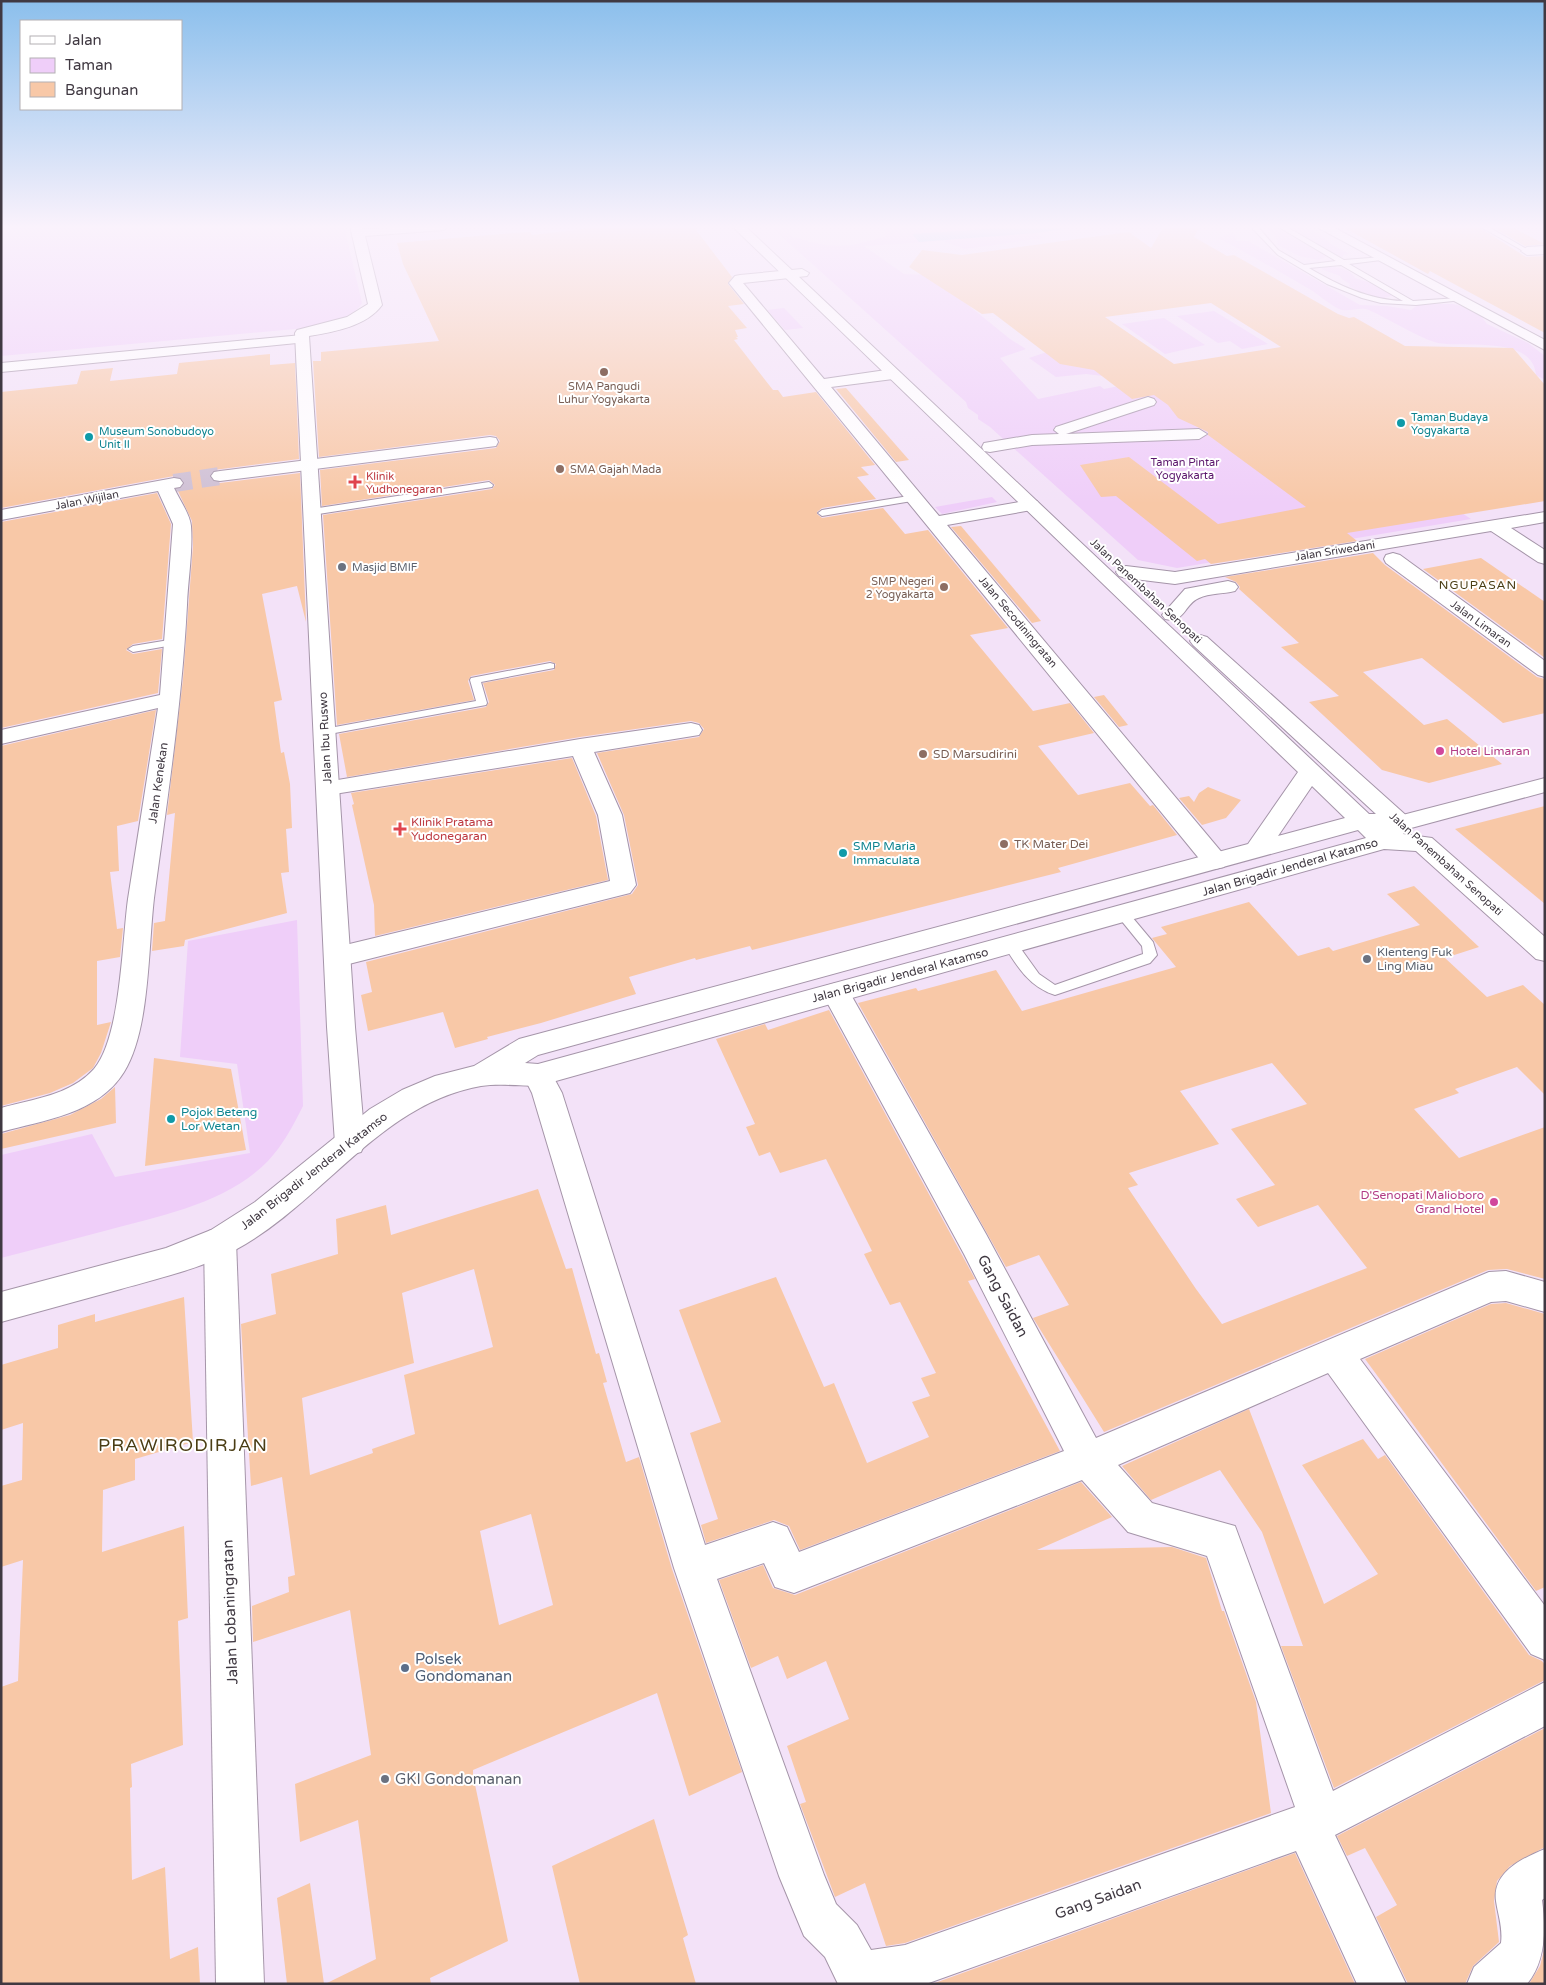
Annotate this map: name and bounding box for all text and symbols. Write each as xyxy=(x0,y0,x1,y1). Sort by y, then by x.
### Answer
legend xyxy=(20,20,182,110)
text: Jalan xyxy=(65,31,102,49)
text: Taman xyxy=(65,56,113,74)
text: Bangunan xyxy=(65,81,138,99)
marker: SMA Pangudi Luhur Yogyakarta xyxy=(598,366,610,378)
place label: SMA Pangudi Luhur Yogyakarta xyxy=(558,380,650,406)
place label: Taman Budaya Yogyakarta xyxy=(1411,411,1488,437)
marker: Taman Budaya Yogyakarta xyxy=(1395,417,1407,429)
place label: Museum Sonobudoyo Unit II xyxy=(99,425,214,451)
marker: Museum Sonobudoyo Unit II xyxy=(83,431,95,443)
park label: Taman Pintar Yogyakarta xyxy=(1150,456,1220,482)
marker: SMA Gajah Mada xyxy=(554,463,566,475)
place label: SMA Gajah Mada xyxy=(570,463,661,476)
place label: Klinik Yudhonegaran xyxy=(366,470,442,496)
marker: Klinik Yudhonegaran xyxy=(348,475,362,489)
street label: Jalan Wijilan xyxy=(54,487,120,513)
street label: Jalan Panembahan Senopati xyxy=(1087,536,1205,646)
street label: Jalan Sriwedani xyxy=(1294,538,1376,564)
marker: Masjid BMIF xyxy=(336,561,348,573)
place label: Masjid BMIF xyxy=(352,561,418,574)
street label: Jalan Secodiningratan xyxy=(976,574,1060,670)
place label: SMP Negeri 2 Yogyakarta xyxy=(866,575,934,601)
district label: NGUPASAN xyxy=(1439,578,1517,592)
marker: SMP Negeri 2 Yogyakarta xyxy=(938,581,950,593)
street label: Jalan Limaran xyxy=(1448,598,1514,650)
street label: Jalan Ibu Ruswo xyxy=(316,692,334,784)
street label: Jalan Kenekan xyxy=(145,741,171,825)
place label: Hotel Limaran xyxy=(1450,744,1530,758)
marker: Hotel Limaran xyxy=(1434,745,1446,757)
place label: SD Marsudirini xyxy=(933,747,1017,761)
marker: SD Marsudirini xyxy=(917,748,929,760)
street label: Jalan Panembahan Senopati xyxy=(1387,810,1505,918)
place label: Klinik Pratama Yudonegaran xyxy=(411,815,493,843)
marker: Klinik Pratama Yudonegaran xyxy=(393,822,407,836)
street label: Jalan Brigadir Jenderal Katamso xyxy=(1200,835,1380,899)
place label: TK Mater Dei xyxy=(1014,837,1088,851)
marker: TK Mater Dei xyxy=(998,838,1010,850)
place label: SMP Maria Immaculata xyxy=(853,839,920,867)
marker: SMP Maria Immaculata xyxy=(837,847,849,859)
street label: Jalan Brigadir Jenderal Katamso xyxy=(810,945,990,1005)
place label: Klenteng Fuk Ling Miau xyxy=(1377,945,1452,973)
marker: Klenteng Fuk Ling Miau xyxy=(1361,953,1373,965)
place label: Pojok Beteng Lor Wetan xyxy=(181,1105,257,1133)
street label: Jalan Brigadir Jenderal Katamso xyxy=(238,1109,390,1233)
marker: Pojok Beteng Lor Wetan xyxy=(165,1113,177,1125)
place label: D'Senopati Malioboro Grand Hotel xyxy=(1360,1188,1484,1216)
marker: D'Senopati Malioboro Grand Hotel xyxy=(1488,1196,1500,1208)
street label: Gang Saidan xyxy=(974,1252,1032,1340)
district label: PRAWIRODIRJAN xyxy=(98,1434,268,1456)
street label: Jalan Lobaningratan xyxy=(218,1539,242,1685)
place label: Polsek Gondomanan xyxy=(415,1650,512,1685)
marker: Polsek Gondomanan xyxy=(399,1662,411,1674)
place label: GKI Gondomanan xyxy=(395,1770,522,1788)
marker: GKI Gondomanan xyxy=(379,1773,391,1785)
street label: Gang Saidan xyxy=(1052,1875,1144,1923)

